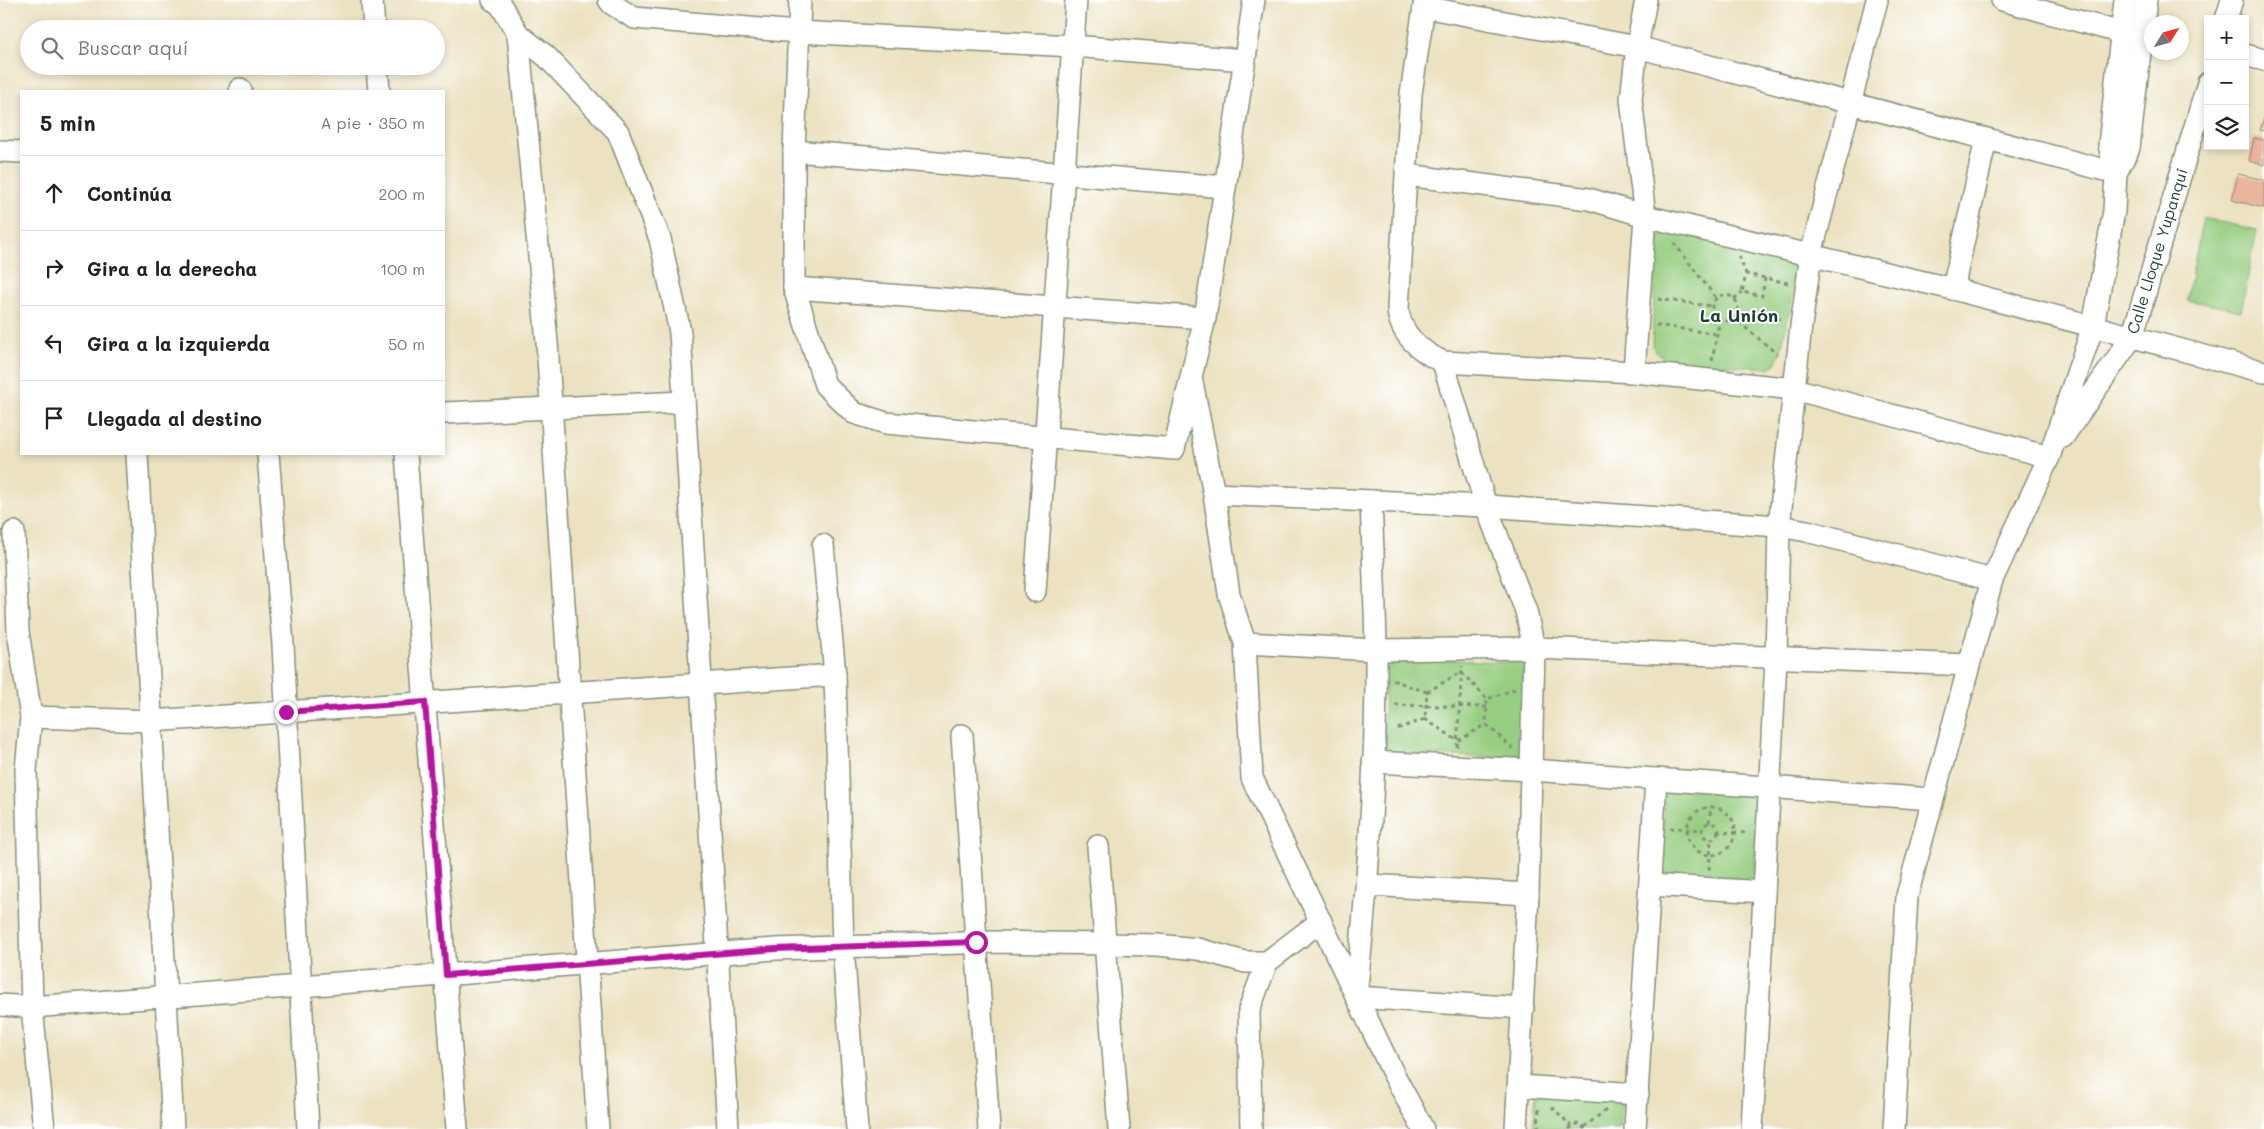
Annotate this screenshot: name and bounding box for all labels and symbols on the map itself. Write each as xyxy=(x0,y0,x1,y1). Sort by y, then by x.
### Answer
north arrow xyxy=(2144,15,2189,60)
street label: Calle Lloque Yupanqui xyxy=(2121,165,2192,336)
district label: La Unión xyxy=(1700,303,1778,327)
route end xyxy=(275,701,298,724)
route start xyxy=(965,931,988,954)

